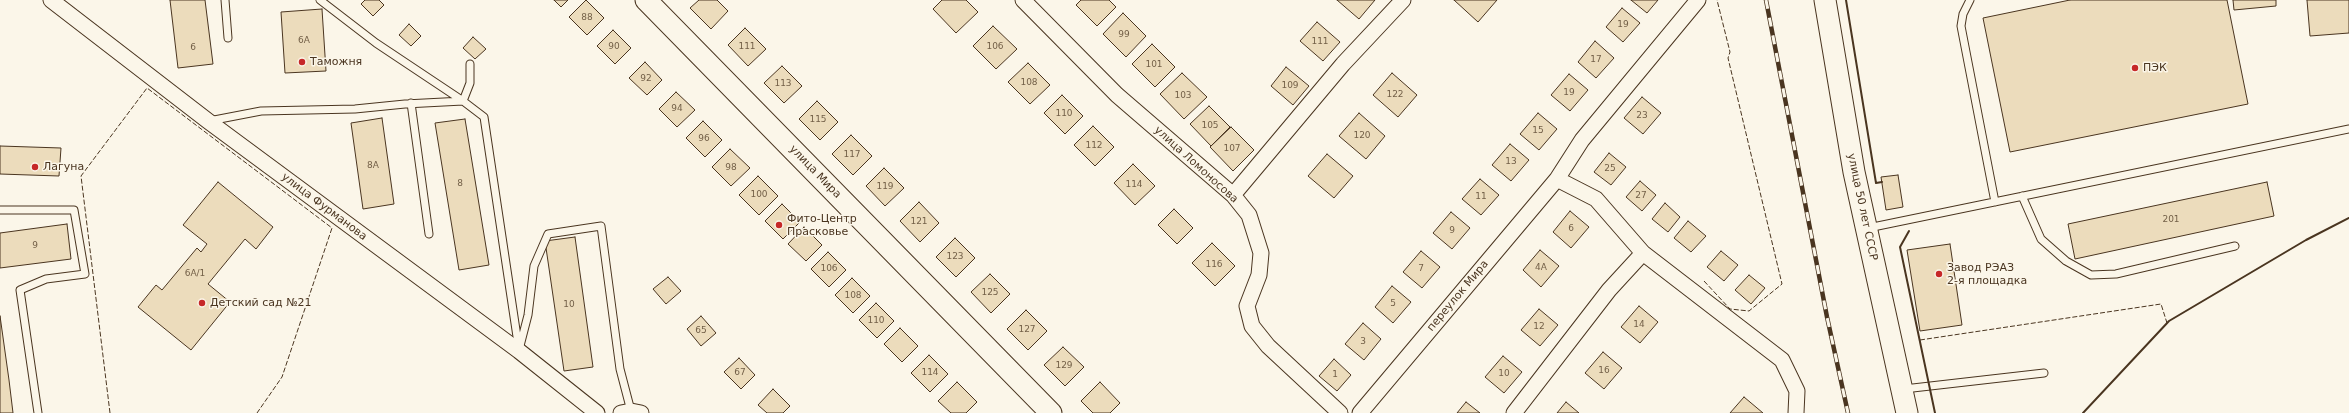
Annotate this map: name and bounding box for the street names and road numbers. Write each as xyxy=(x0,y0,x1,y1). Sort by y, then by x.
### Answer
street label: улица Ломоносова xyxy=(1151,124,1241,206)
street label: улица Мира xyxy=(786,143,844,201)
street label: улица 50 лет СССР xyxy=(1844,152,1880,262)
street label: улица Фурманова xyxy=(279,171,369,243)
street label: переулок Мира xyxy=(1425,258,1491,334)

